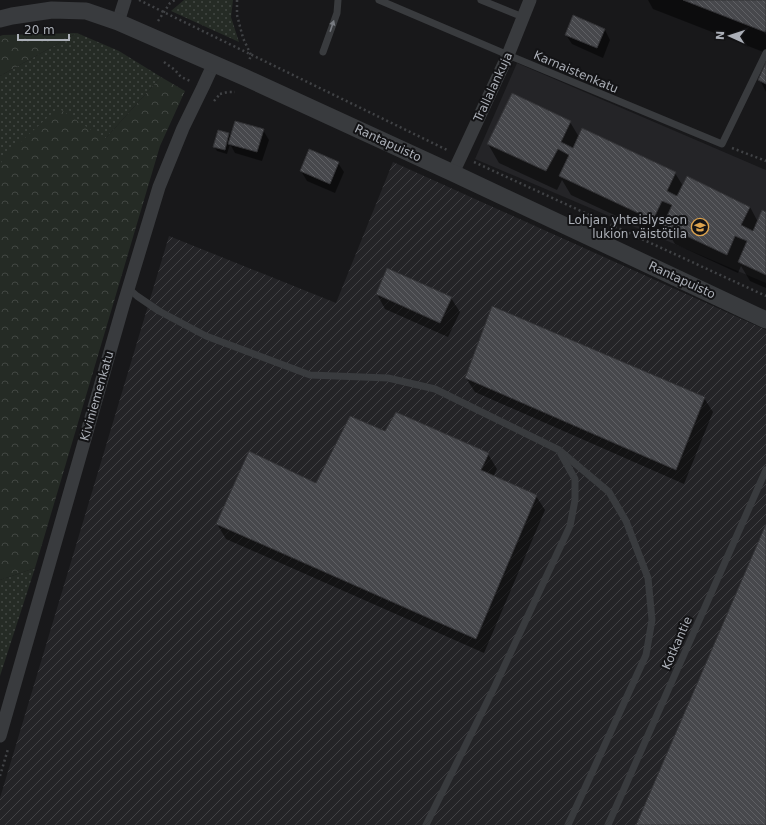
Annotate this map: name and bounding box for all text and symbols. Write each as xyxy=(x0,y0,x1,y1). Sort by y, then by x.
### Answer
scale bar xyxy=(18,16,69,42)
north arrow xyxy=(710,16,750,56)
one-way arrow xyxy=(330,20,336,32)
text: 20 m xyxy=(24,23,55,37)
text: N xyxy=(714,31,727,40)
street label: Karnaistenkatu xyxy=(532,48,620,96)
street label: Trallalankuja xyxy=(470,50,515,125)
street label: Rantapuisto xyxy=(352,121,424,165)
place label: Lohjan yhteislyseon lukion väistötila xyxy=(568,213,687,241)
school or university icon: Lohjan yhteislyseon lukion väistötila xyxy=(690,217,710,237)
street label: Rantapuisto xyxy=(646,258,718,302)
street label: Kiviniemenkatu xyxy=(77,349,117,443)
street label: Kotkantie xyxy=(659,614,695,672)

